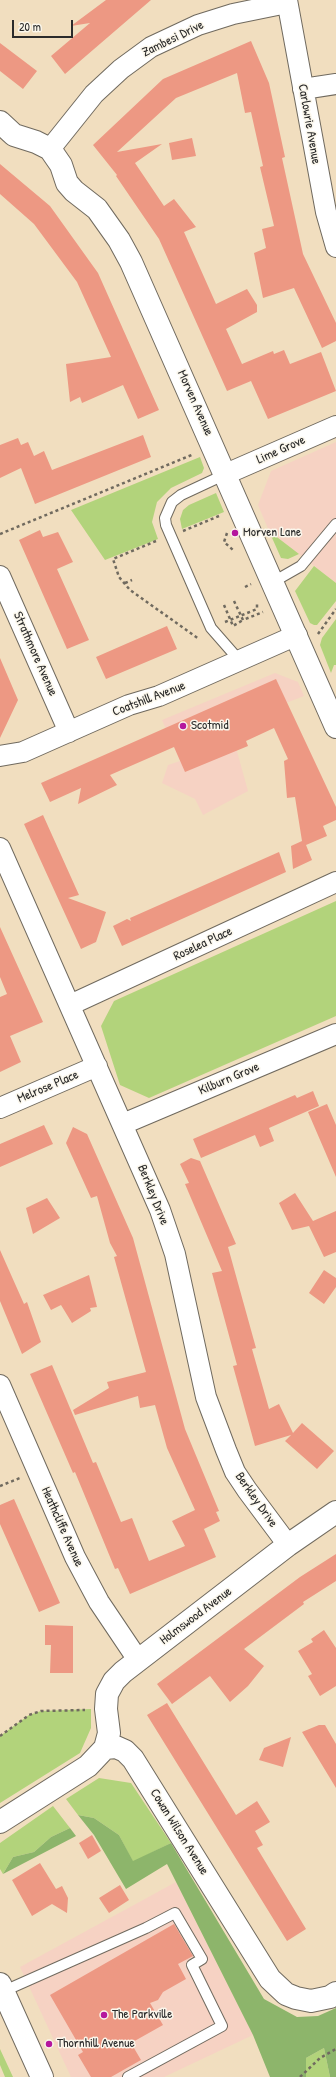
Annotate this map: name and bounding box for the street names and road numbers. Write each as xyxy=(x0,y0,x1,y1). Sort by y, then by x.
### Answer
street label: Zambesi Drive xyxy=(140,17,206,61)
street label: Carlowrie Avenue xyxy=(294,83,324,165)
street label: Morven Avenue xyxy=(174,368,216,438)
street label: Lime Grove xyxy=(254,432,308,468)
street label: Strathmore Avenue xyxy=(9,609,61,699)
street label: Coatshill Avenue xyxy=(110,678,188,720)
street label: Roselea Place xyxy=(171,924,235,964)
street label: Kilburn Grove xyxy=(196,1059,262,1099)
street label: Melrose Place xyxy=(15,1067,81,1107)
street label: Berkley Drive xyxy=(134,1163,172,1227)
street label: Berkley Drive xyxy=(231,1469,281,1531)
street label: Heathcliffe Avenue xyxy=(37,1485,87,1569)
street label: Holmswood Avenue xyxy=(157,1584,235,1648)
street label: Cowan Wilson Avenue xyxy=(146,1786,212,1878)

